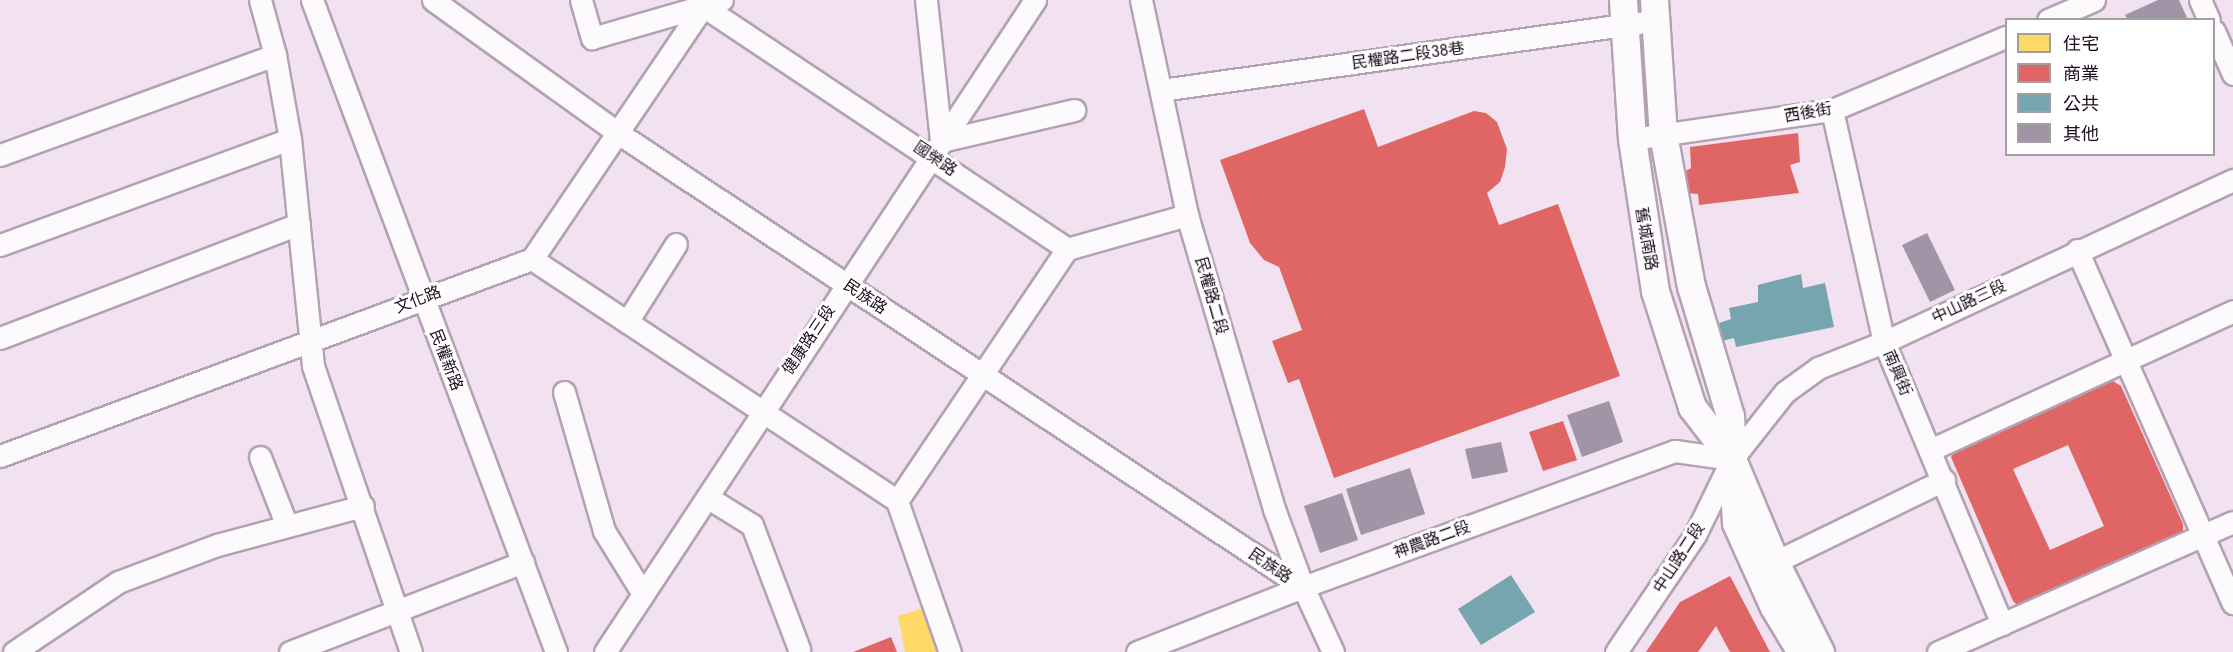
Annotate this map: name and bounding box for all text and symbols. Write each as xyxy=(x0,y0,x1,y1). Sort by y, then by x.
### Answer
legend xyxy=(2005,18,2215,156)
text: 住宅 xyxy=(2063,31,2099,57)
street label: 民權路二段38巷 xyxy=(1350,39,1466,73)
text: 商業 xyxy=(2063,61,2099,87)
text: 公共 xyxy=(2063,91,2099,117)
street label: 西後街 xyxy=(1783,99,1833,127)
text: 其他 xyxy=(2063,121,2099,147)
street label: 國榮路 xyxy=(910,138,960,180)
street label: 舊城南路 xyxy=(1631,206,1661,272)
street label: 民權路二段 xyxy=(1191,255,1231,337)
street label: 民族路 xyxy=(840,276,890,318)
street label: 中山路三段 xyxy=(1929,276,2009,328)
street label: 文化路 xyxy=(392,282,444,318)
street label: 健康路三段 xyxy=(779,301,839,379)
street label: 民權新路 xyxy=(426,327,466,393)
street label: 南興街 xyxy=(1879,347,1915,399)
street label: 神農路二段 xyxy=(1391,517,1473,563)
street label: 中山路二段 xyxy=(1649,519,1709,597)
street label: 民族路 xyxy=(1245,545,1295,587)

